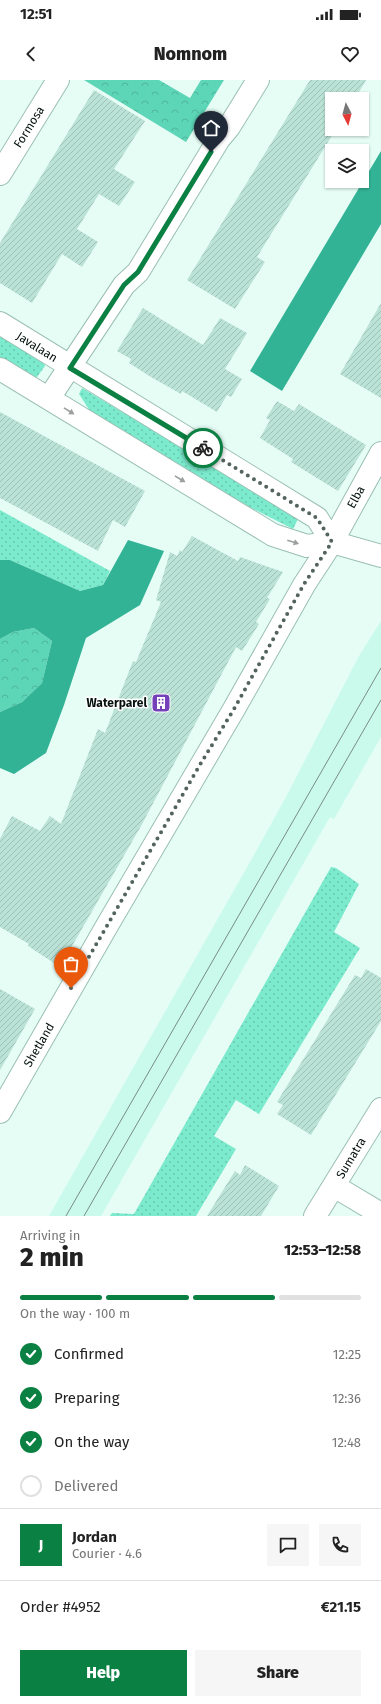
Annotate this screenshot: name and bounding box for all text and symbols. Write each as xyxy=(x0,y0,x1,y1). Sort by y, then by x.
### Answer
text: 12:51 xyxy=(20,5,53,23)
icon: back xyxy=(20,43,42,65)
text: Nomnom xyxy=(154,43,227,65)
icon: heart xyxy=(339,43,361,65)
north arrow xyxy=(325,92,369,136)
map controls xyxy=(325,92,369,188)
street label: Formosa xyxy=(11,104,47,150)
pin xyxy=(194,111,228,152)
icon: home xyxy=(200,117,222,139)
button: layers xyxy=(325,144,369,188)
street label: Javalaan xyxy=(14,329,60,365)
one-way arrow xyxy=(63,407,75,414)
courier xyxy=(183,428,223,468)
icon: bike xyxy=(192,437,214,459)
one-way arrow xyxy=(174,475,186,482)
street label: Elba xyxy=(344,483,368,511)
one-way arrow xyxy=(288,539,300,545)
building icon: Waterparel xyxy=(150,692,172,714)
place label: Waterparel xyxy=(87,696,147,710)
pin xyxy=(54,947,88,988)
icon: bag xyxy=(60,953,82,975)
street label: Shetland xyxy=(21,1020,57,1070)
street label: Sumatra xyxy=(333,1135,369,1181)
text: Arriving in xyxy=(20,1228,80,1243)
text: 12:53–12:58 xyxy=(284,1241,361,1259)
text: 2 min xyxy=(20,1242,84,1273)
text: On the way · 100 m xyxy=(20,1306,130,1321)
icon: check xyxy=(20,1343,42,1365)
text: Confirmed xyxy=(54,1345,124,1363)
text: 12:25 xyxy=(333,1347,361,1362)
icon: check xyxy=(20,1387,42,1409)
text: Preparing xyxy=(54,1389,119,1407)
text: 12:36 xyxy=(332,1391,361,1406)
icon: check xyxy=(20,1431,42,1453)
text: On the way xyxy=(54,1433,129,1451)
text: 12:48 xyxy=(332,1435,361,1450)
text: Delivered xyxy=(54,1477,118,1495)
button: chat xyxy=(267,1524,309,1566)
button: phone xyxy=(319,1524,361,1566)
text: Jordan xyxy=(72,1528,117,1546)
text: J xyxy=(39,1536,43,1554)
text: Courier · 4.6 xyxy=(72,1546,142,1561)
text: Order #4952 xyxy=(20,1598,101,1616)
text: €21.15 xyxy=(321,1598,361,1616)
button: Help xyxy=(20,1650,187,1696)
button: Share xyxy=(195,1650,361,1696)

